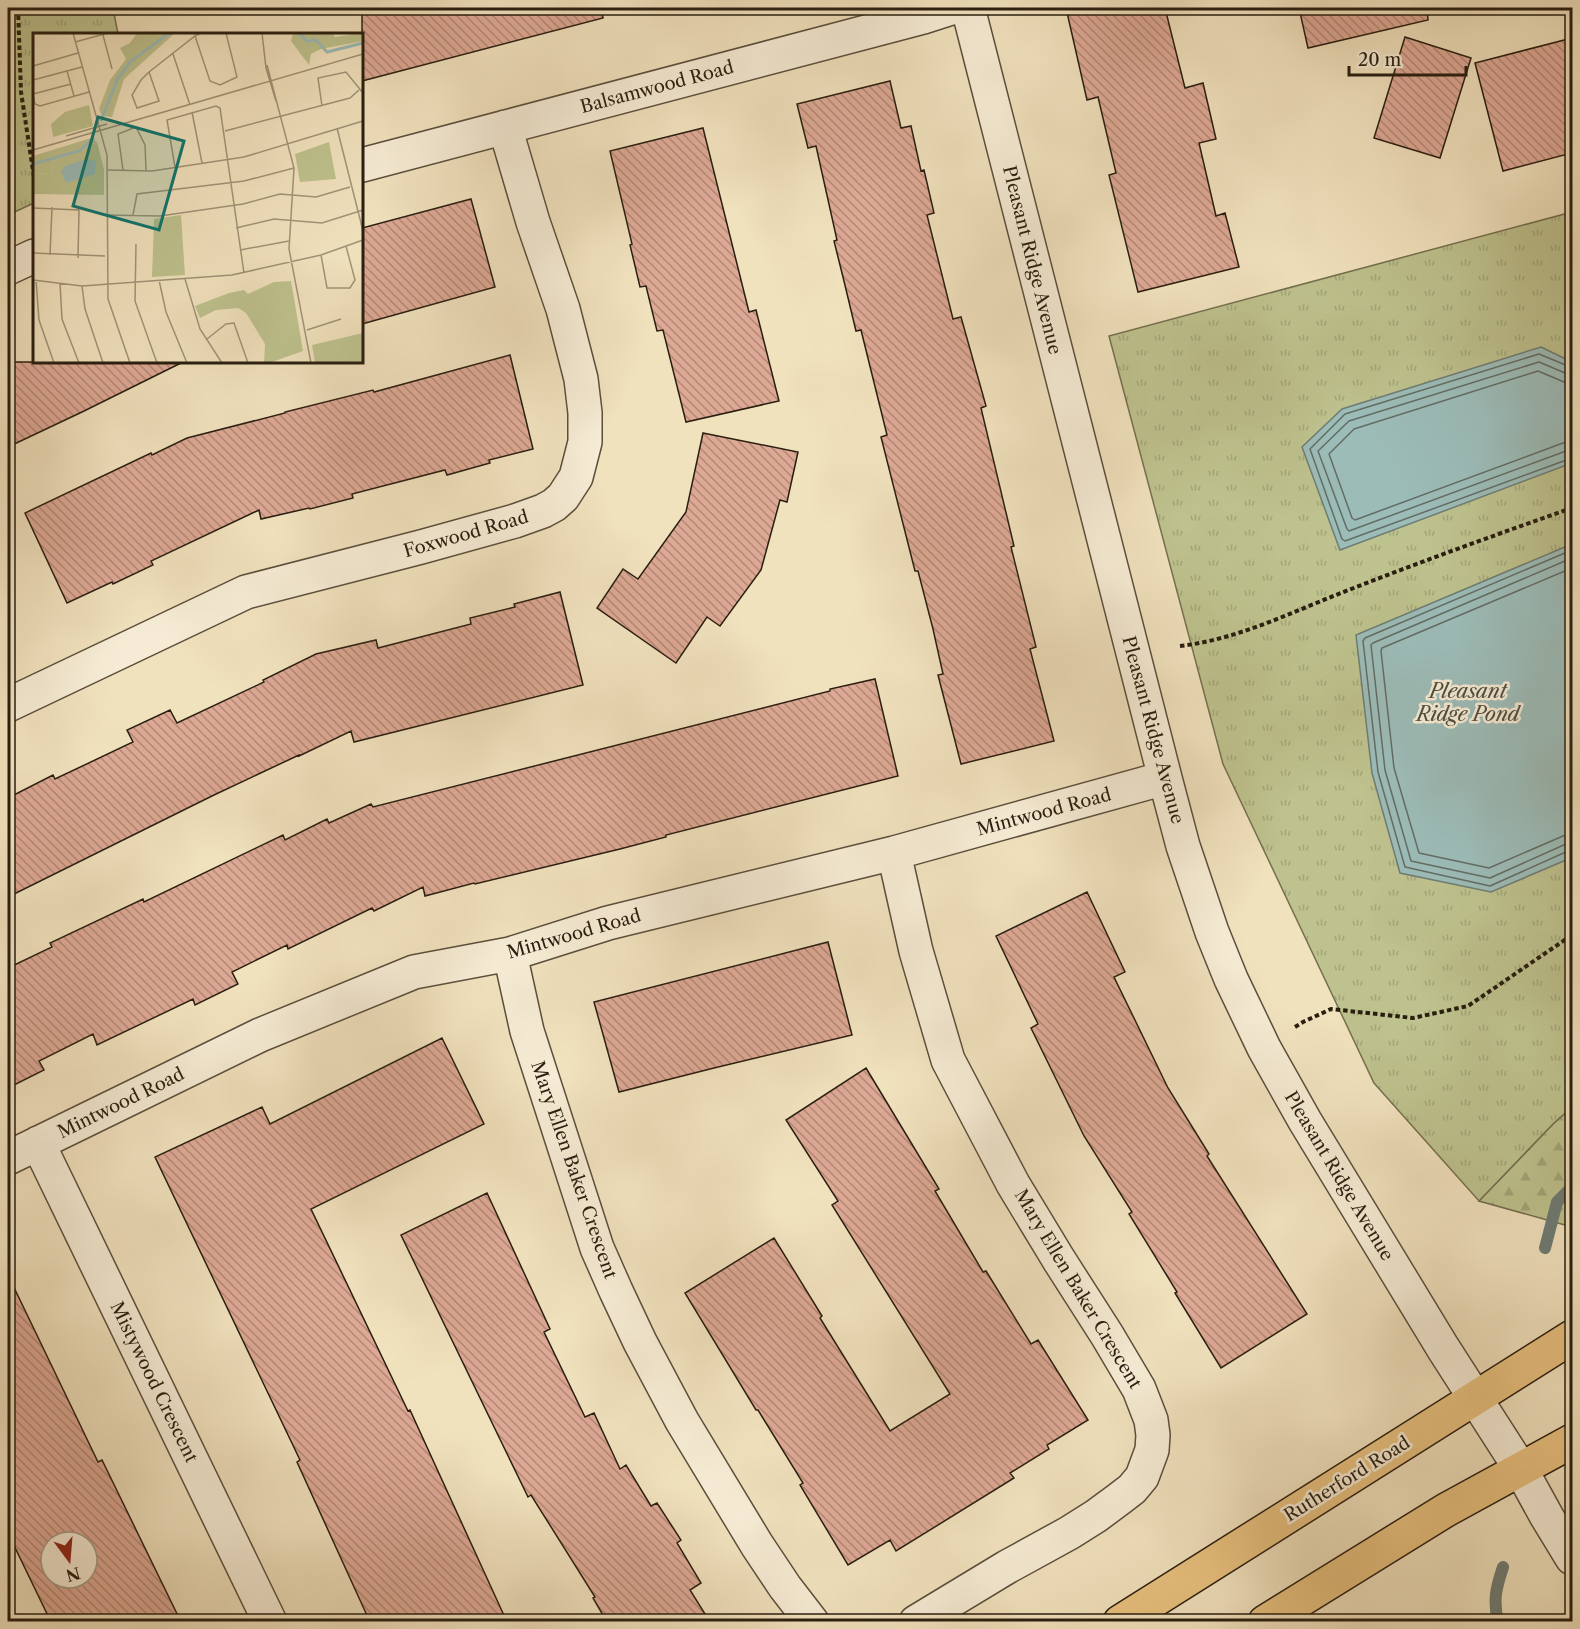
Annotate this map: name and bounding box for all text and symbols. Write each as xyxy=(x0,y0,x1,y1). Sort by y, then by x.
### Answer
inset map xyxy=(33,33,363,363)
scale bar xyxy=(1349,39,1466,77)
text: 20 m xyxy=(1358,49,1402,71)
street label: Balsamwood Road xyxy=(578,56,736,118)
street label: Pleasant Ridge Avenue xyxy=(998,163,1066,357)
street label: Foxwood Road xyxy=(401,506,531,562)
street label: Pleasant Ridge Avenue xyxy=(1117,634,1189,826)
water label: Pleasant Ridge Pond xyxy=(1415,679,1522,726)
street label: Mintwood Road xyxy=(974,783,1114,840)
street label: Mintwood Road xyxy=(505,904,643,964)
street label: Mary Ellen Baker Crescent xyxy=(526,1058,622,1282)
street label: Mintwood Road xyxy=(54,1063,188,1143)
street label: Pleasant Ridge Avenue xyxy=(1280,1087,1398,1265)
street label: Mary Ellen Baker Crescent xyxy=(1010,1185,1147,1393)
street label: Mistywood Crescent xyxy=(105,1298,203,1467)
street label: Rutherford Road xyxy=(1280,1431,1414,1527)
north arrow xyxy=(39,1530,99,1590)
text: N xyxy=(64,1563,83,1586)

